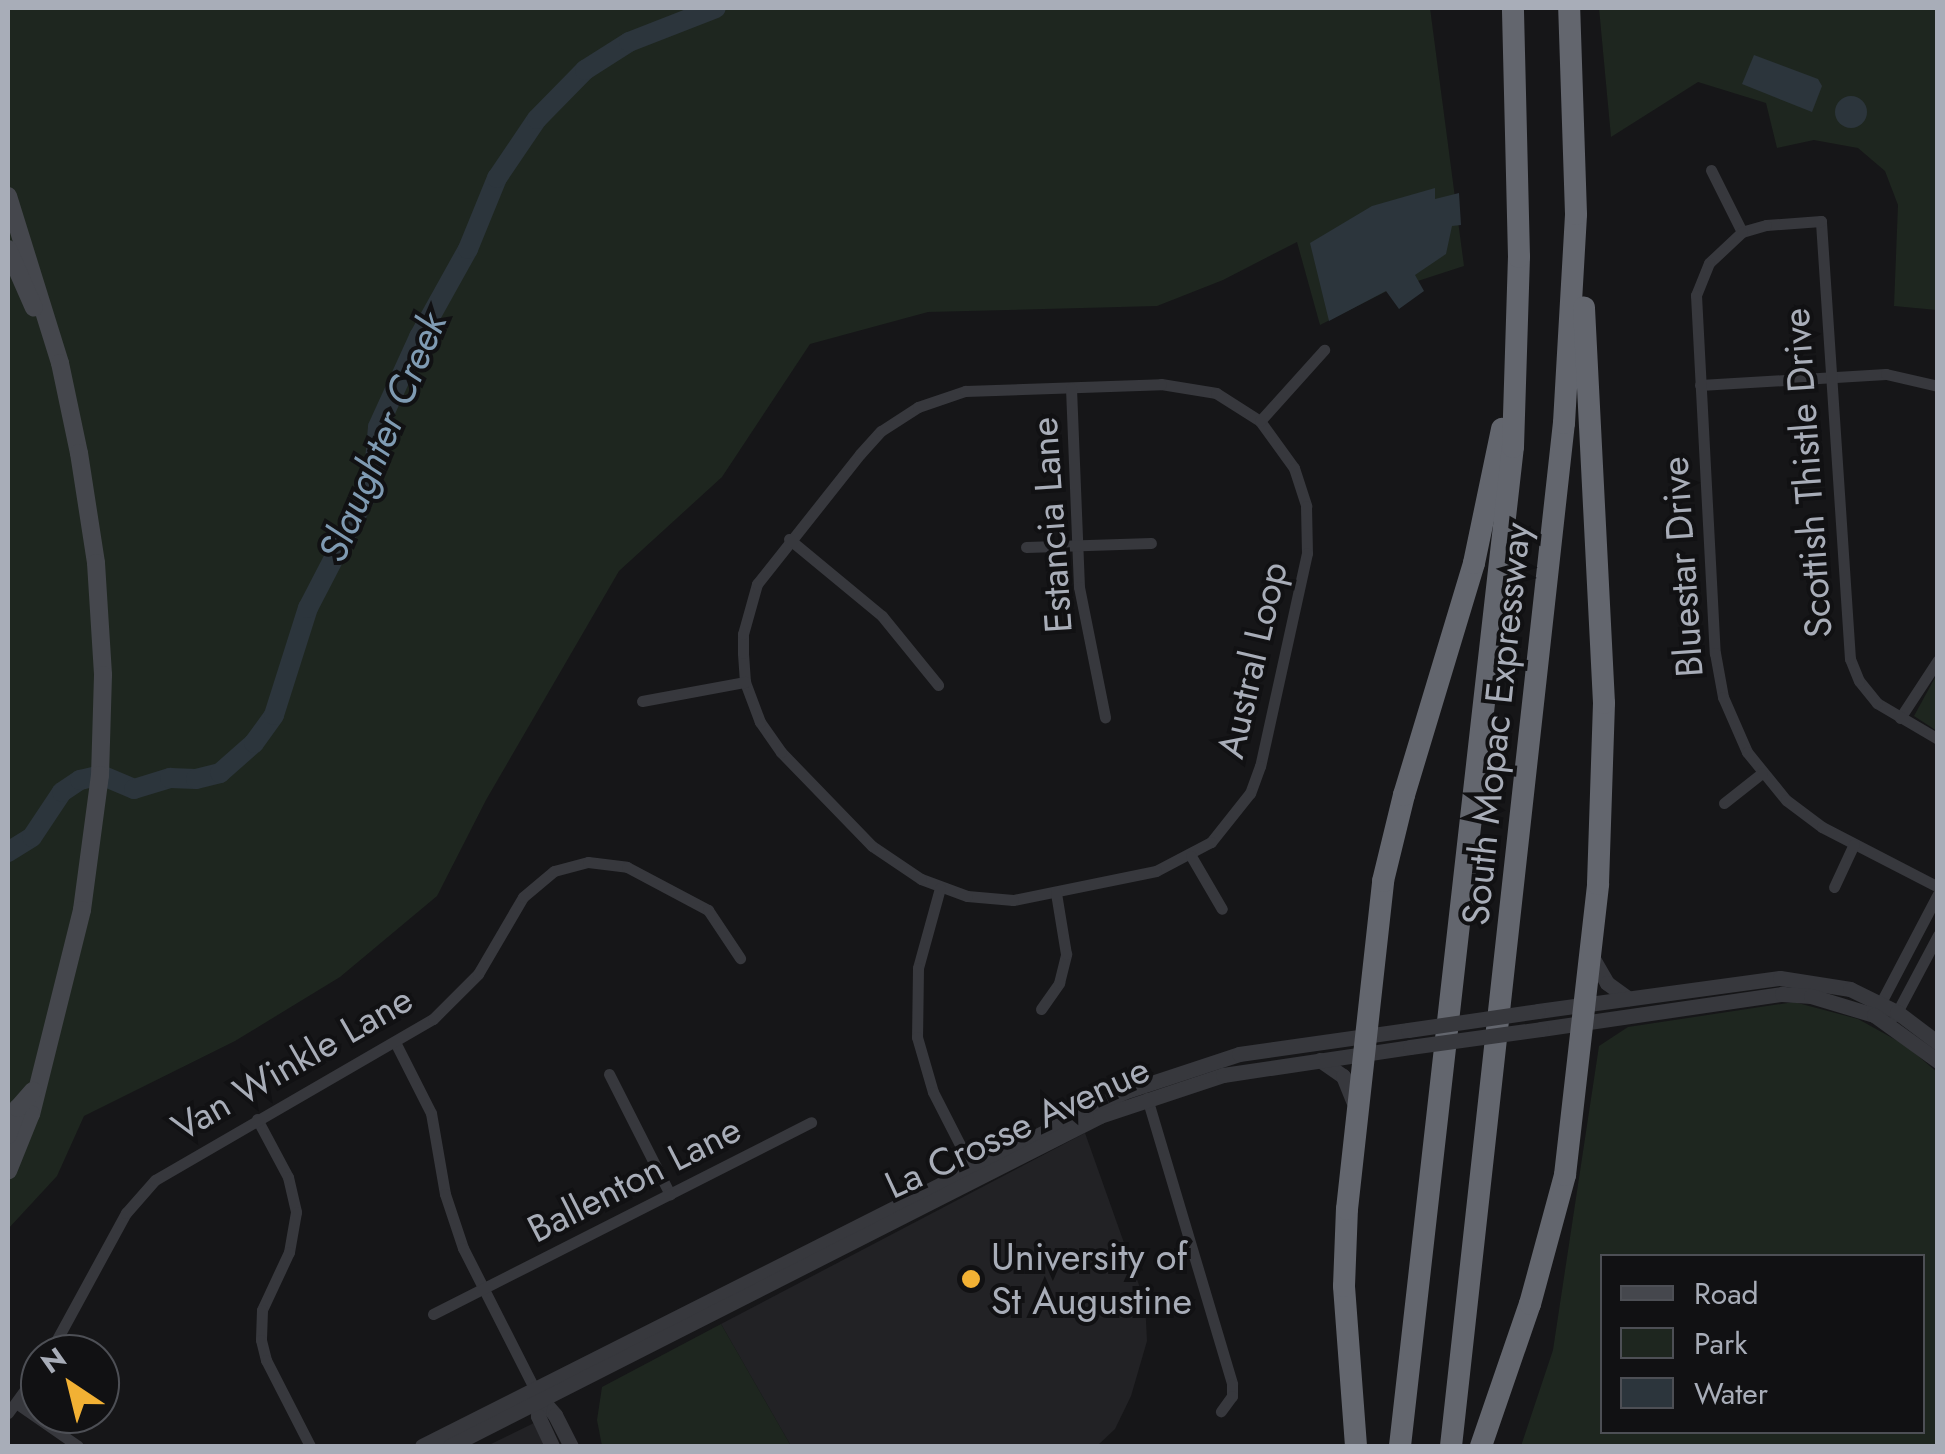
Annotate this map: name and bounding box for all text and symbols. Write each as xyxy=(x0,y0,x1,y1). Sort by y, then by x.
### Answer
water label: Slaughter Creek xyxy=(308,305,456,569)
street label: Scottish Thistle Drive xyxy=(1773,306,1841,640)
street label: Estancia Lane xyxy=(1021,416,1081,634)
street label: Bluestar Drive xyxy=(1652,455,1712,679)
street label: South Mopac Expressway xyxy=(1452,520,1540,928)
street label: Austral Loop xyxy=(1207,557,1297,763)
street label: Van Winkle Lane xyxy=(164,976,420,1150)
street label: La Crosse Avenue xyxy=(878,1046,1156,1208)
street label: Ballenton Lane xyxy=(520,1106,748,1252)
place label: University of St Augustine xyxy=(991,1234,1192,1324)
legend xyxy=(1600,1254,1925,1434)
marker: University of St Augustine xyxy=(960,1268,982,1290)
text: Road xyxy=(1694,1272,1759,1315)
text: Park xyxy=(1694,1322,1747,1365)
north arrow xyxy=(20,1334,120,1434)
text: N xyxy=(33,1337,75,1384)
text: Water xyxy=(1694,1372,1768,1415)

